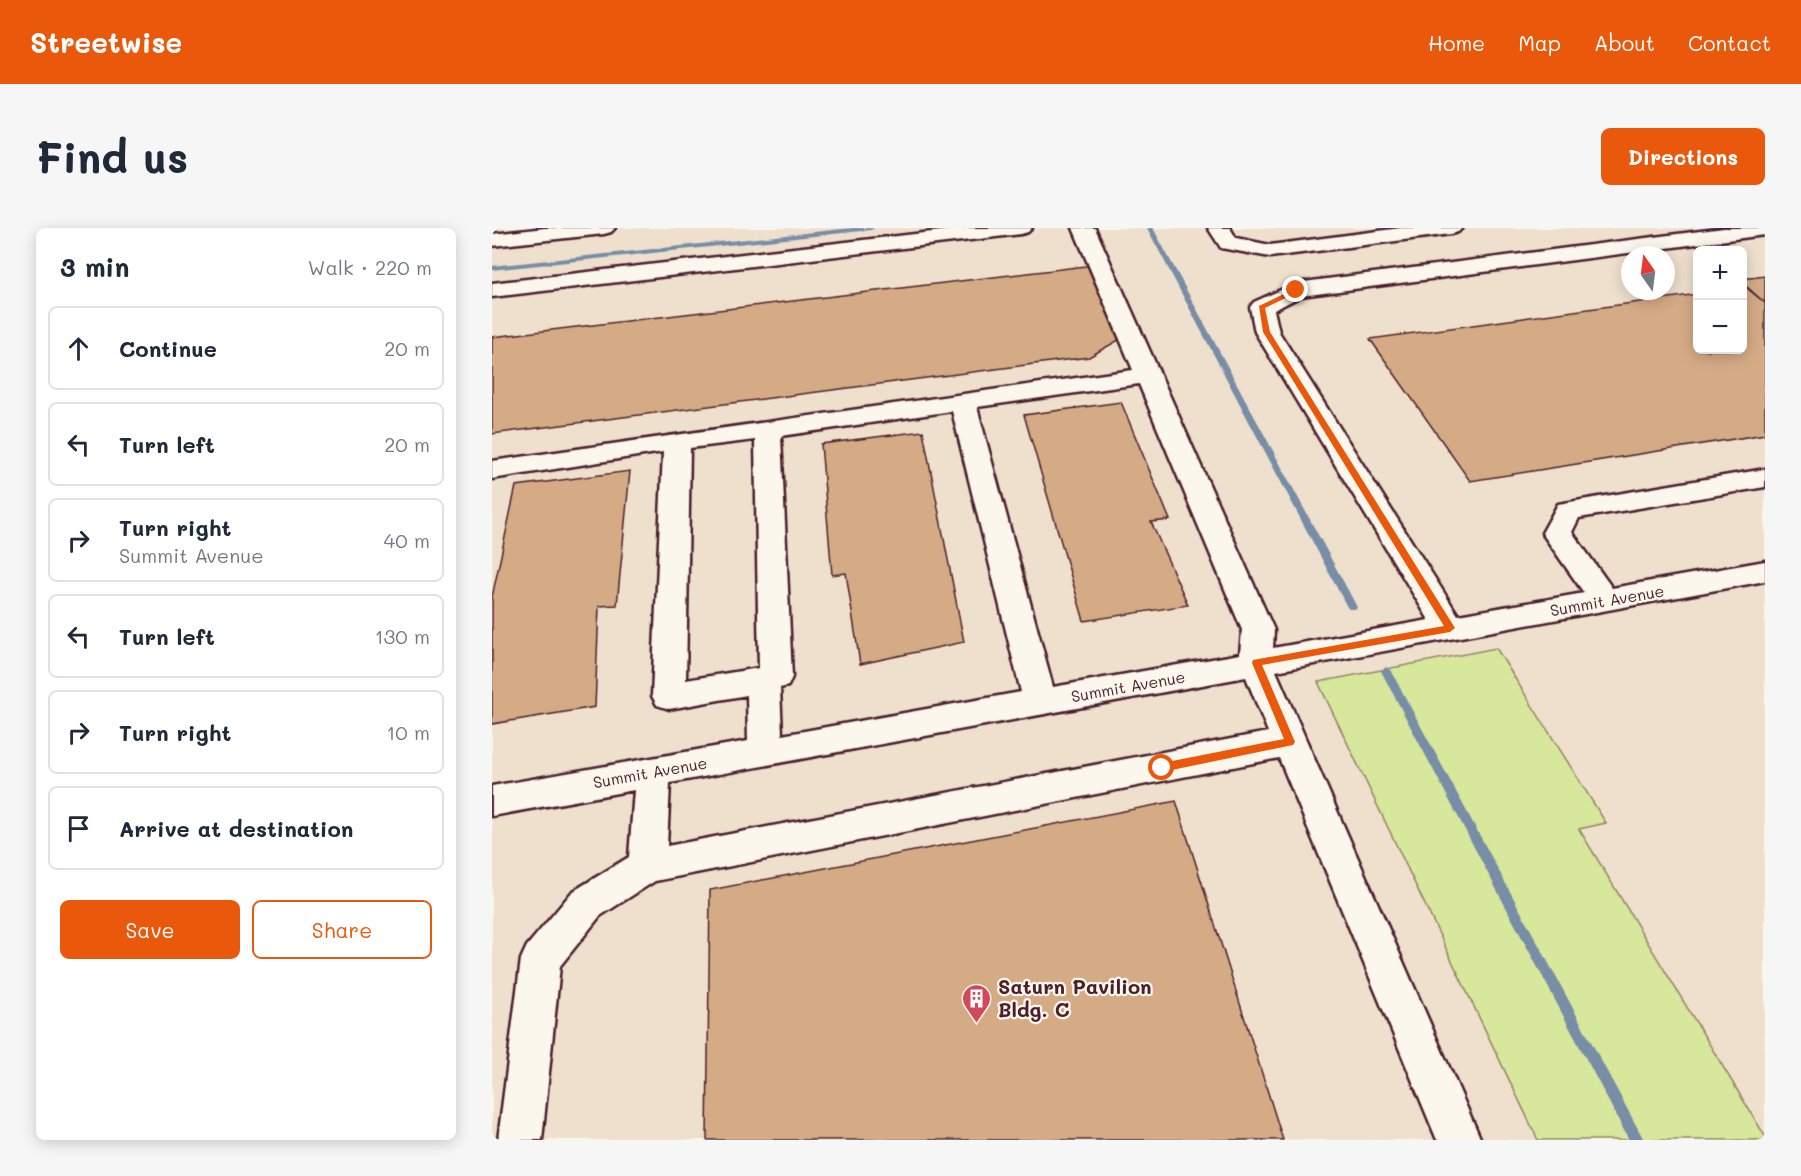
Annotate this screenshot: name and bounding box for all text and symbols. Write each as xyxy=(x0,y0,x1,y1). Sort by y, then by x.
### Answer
text: Streetwise xyxy=(30,24,182,60)
text: Home xyxy=(1428,29,1485,56)
text: Map xyxy=(1518,29,1561,56)
text: About xyxy=(1594,29,1655,56)
text: Contact xyxy=(1688,29,1771,56)
button: Directions xyxy=(1601,128,1765,185)
text: Find us xyxy=(36,129,188,184)
north arrow xyxy=(1621,246,1675,300)
map controls xyxy=(1693,246,1747,354)
button: + xyxy=(1693,246,1747,300)
text: 3 min xyxy=(60,250,129,284)
text: Walk · 220 m xyxy=(308,254,432,280)
route end xyxy=(1282,276,1308,302)
button: − xyxy=(1693,300,1747,354)
icon: ahead xyxy=(62,332,95,365)
text: Continue xyxy=(119,334,217,363)
text: 20 m xyxy=(384,335,430,361)
icon: left xyxy=(62,428,95,461)
text: Turn left xyxy=(119,430,215,459)
text: 20 m xyxy=(384,431,430,457)
text: Turn right xyxy=(119,513,231,542)
icon: right xyxy=(62,524,95,557)
text: 40 m xyxy=(384,527,430,553)
text: Summit Avenue xyxy=(119,542,264,568)
street label: Summit Avenue xyxy=(1548,580,1666,620)
icon: left xyxy=(62,620,95,653)
text: Turn left xyxy=(119,622,215,651)
text: 130 m xyxy=(375,623,430,649)
street label: Summit Avenue xyxy=(1069,666,1187,706)
icon: right xyxy=(62,716,95,749)
text: Turn right xyxy=(119,718,231,747)
text: 10 m xyxy=(386,719,430,745)
street label: Summit Avenue xyxy=(591,752,709,792)
route start xyxy=(1148,754,1174,780)
icon: arrive xyxy=(62,812,95,845)
text: Arrive at destination xyxy=(119,814,354,843)
button: Save xyxy=(60,900,240,959)
button: Share xyxy=(252,900,432,959)
place label: Saturn Pavilion Bldg. C xyxy=(998,973,1152,1022)
building icon: Saturn Pavilion Bldg. C xyxy=(961,982,993,1024)

